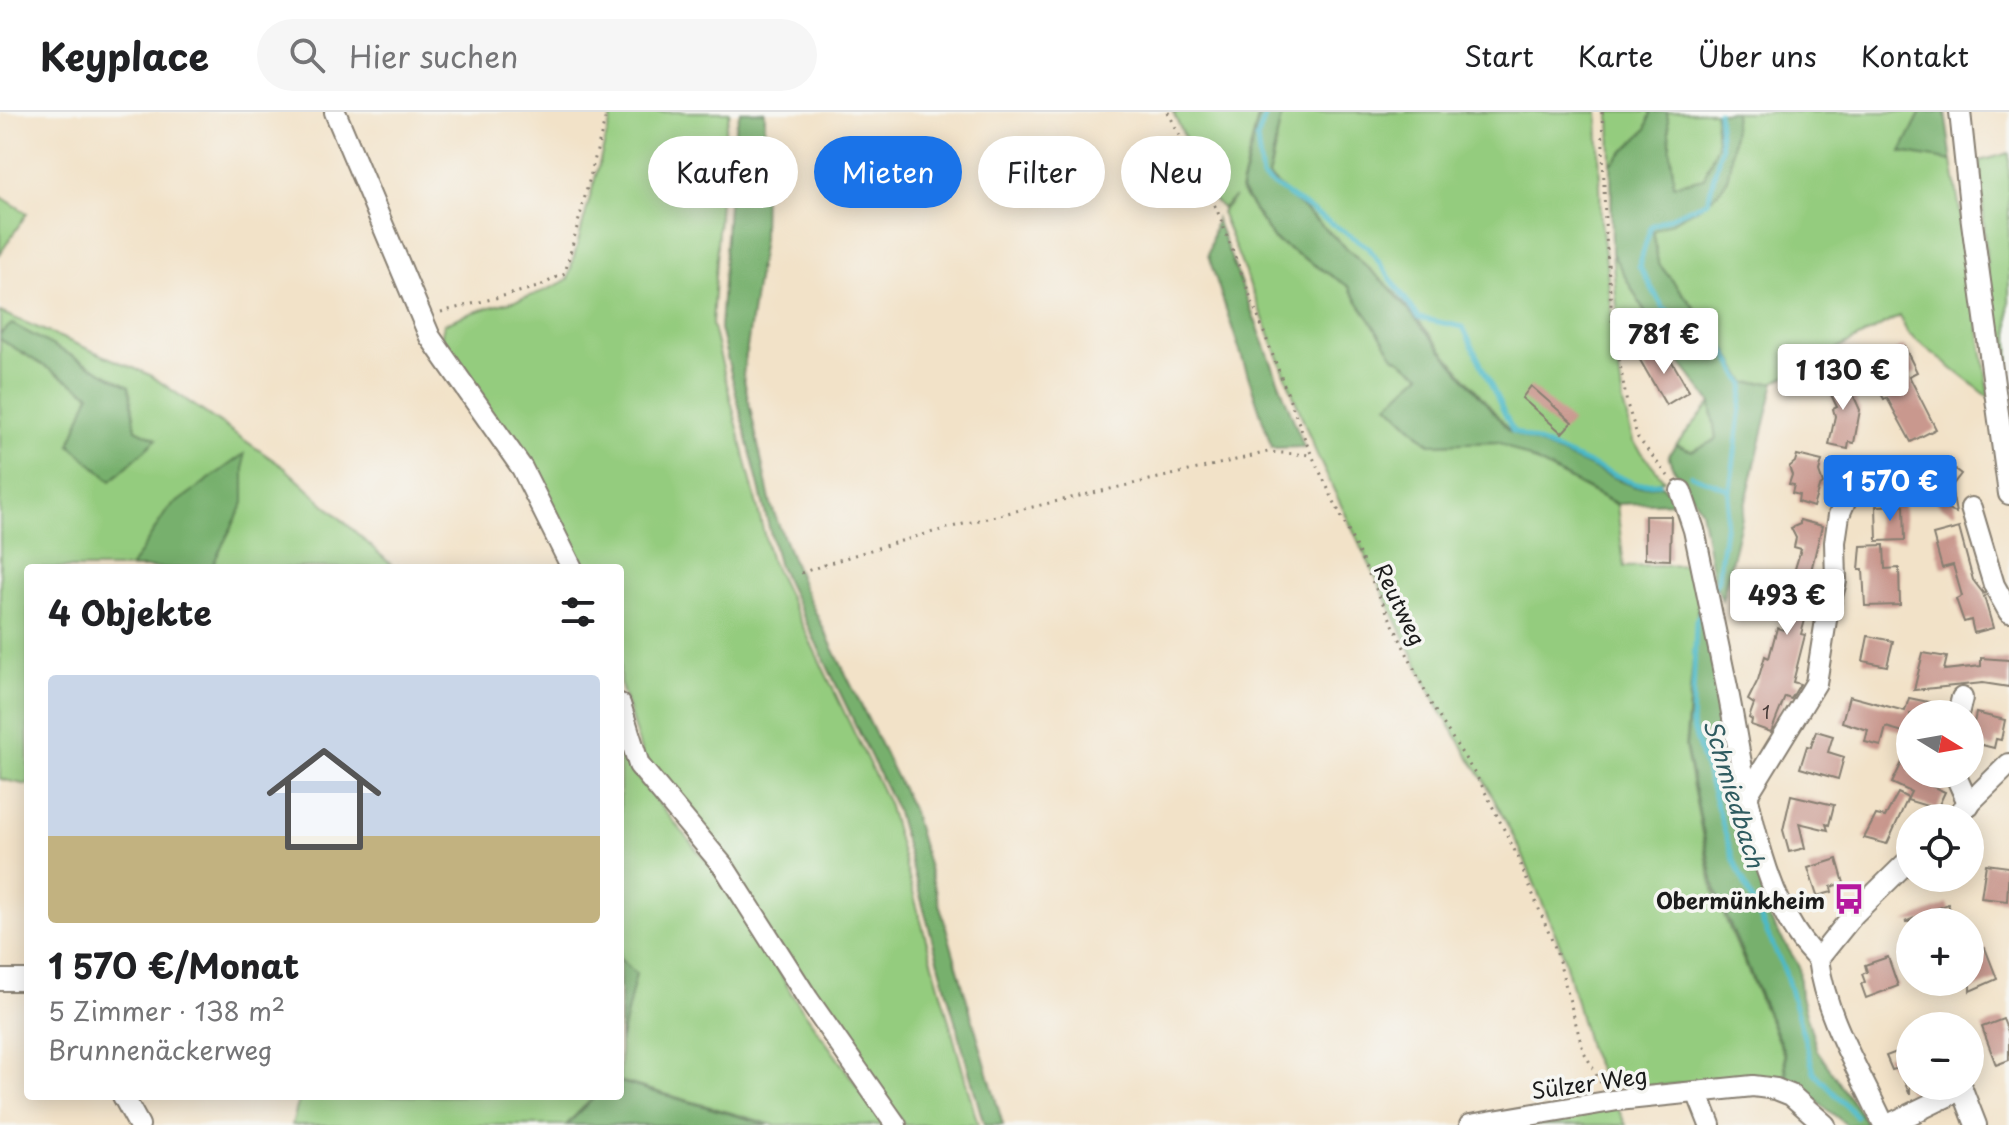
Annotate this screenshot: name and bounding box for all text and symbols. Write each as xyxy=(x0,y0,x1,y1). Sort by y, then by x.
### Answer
search box xyxy=(257,19,817,91)
text: Keyplace xyxy=(40,27,209,84)
icon: search xyxy=(285,33,329,77)
text: Hier suchen xyxy=(349,33,518,78)
text: Start xyxy=(1464,34,1534,77)
text: Karte xyxy=(1578,34,1653,77)
text: Über uns xyxy=(1697,34,1817,77)
text: Kontakt xyxy=(1861,34,1969,77)
chip: Kaufen xyxy=(648,136,798,208)
chip: Mieten xyxy=(814,136,962,208)
chip: Filter xyxy=(978,136,1105,208)
chip: Neu xyxy=(1121,136,1231,208)
pin: 781 € xyxy=(1608,308,1720,376)
text: 781 € xyxy=(1628,314,1700,353)
pin: 1 130 € xyxy=(1769,344,1917,412)
text: 1 130 € xyxy=(1796,350,1890,389)
pin: 1 570 € xyxy=(1816,455,1964,523)
text: 1 570 € xyxy=(1842,461,1938,500)
street label: Reutweg xyxy=(1367,557,1435,651)
pin: 493 € xyxy=(1731,569,1843,637)
text: 493 € xyxy=(1748,575,1826,614)
text: 4 Objekte xyxy=(48,586,212,638)
icon: filters xyxy=(556,590,600,634)
house number: 1 xyxy=(1762,698,1770,725)
north arrow xyxy=(1896,700,1984,788)
map controls xyxy=(1896,700,1984,1100)
water label: Schmiedbach xyxy=(1695,714,1775,873)
icon: home xyxy=(252,727,396,871)
button: locate xyxy=(1896,804,1984,892)
bus stop icon: Obermünkheim xyxy=(1832,882,1866,916)
place label: Obermünkheim xyxy=(1656,883,1825,916)
button: + xyxy=(1896,908,1984,996)
text: 1 570 €/Monat xyxy=(48,939,299,991)
text: 5 Zimmer · 138 m² xyxy=(48,991,285,1030)
button: − xyxy=(1896,1012,1984,1100)
text: Brunnenäckerweg xyxy=(48,1030,273,1069)
street label: Sülzer Weg xyxy=(1529,1058,1649,1106)

